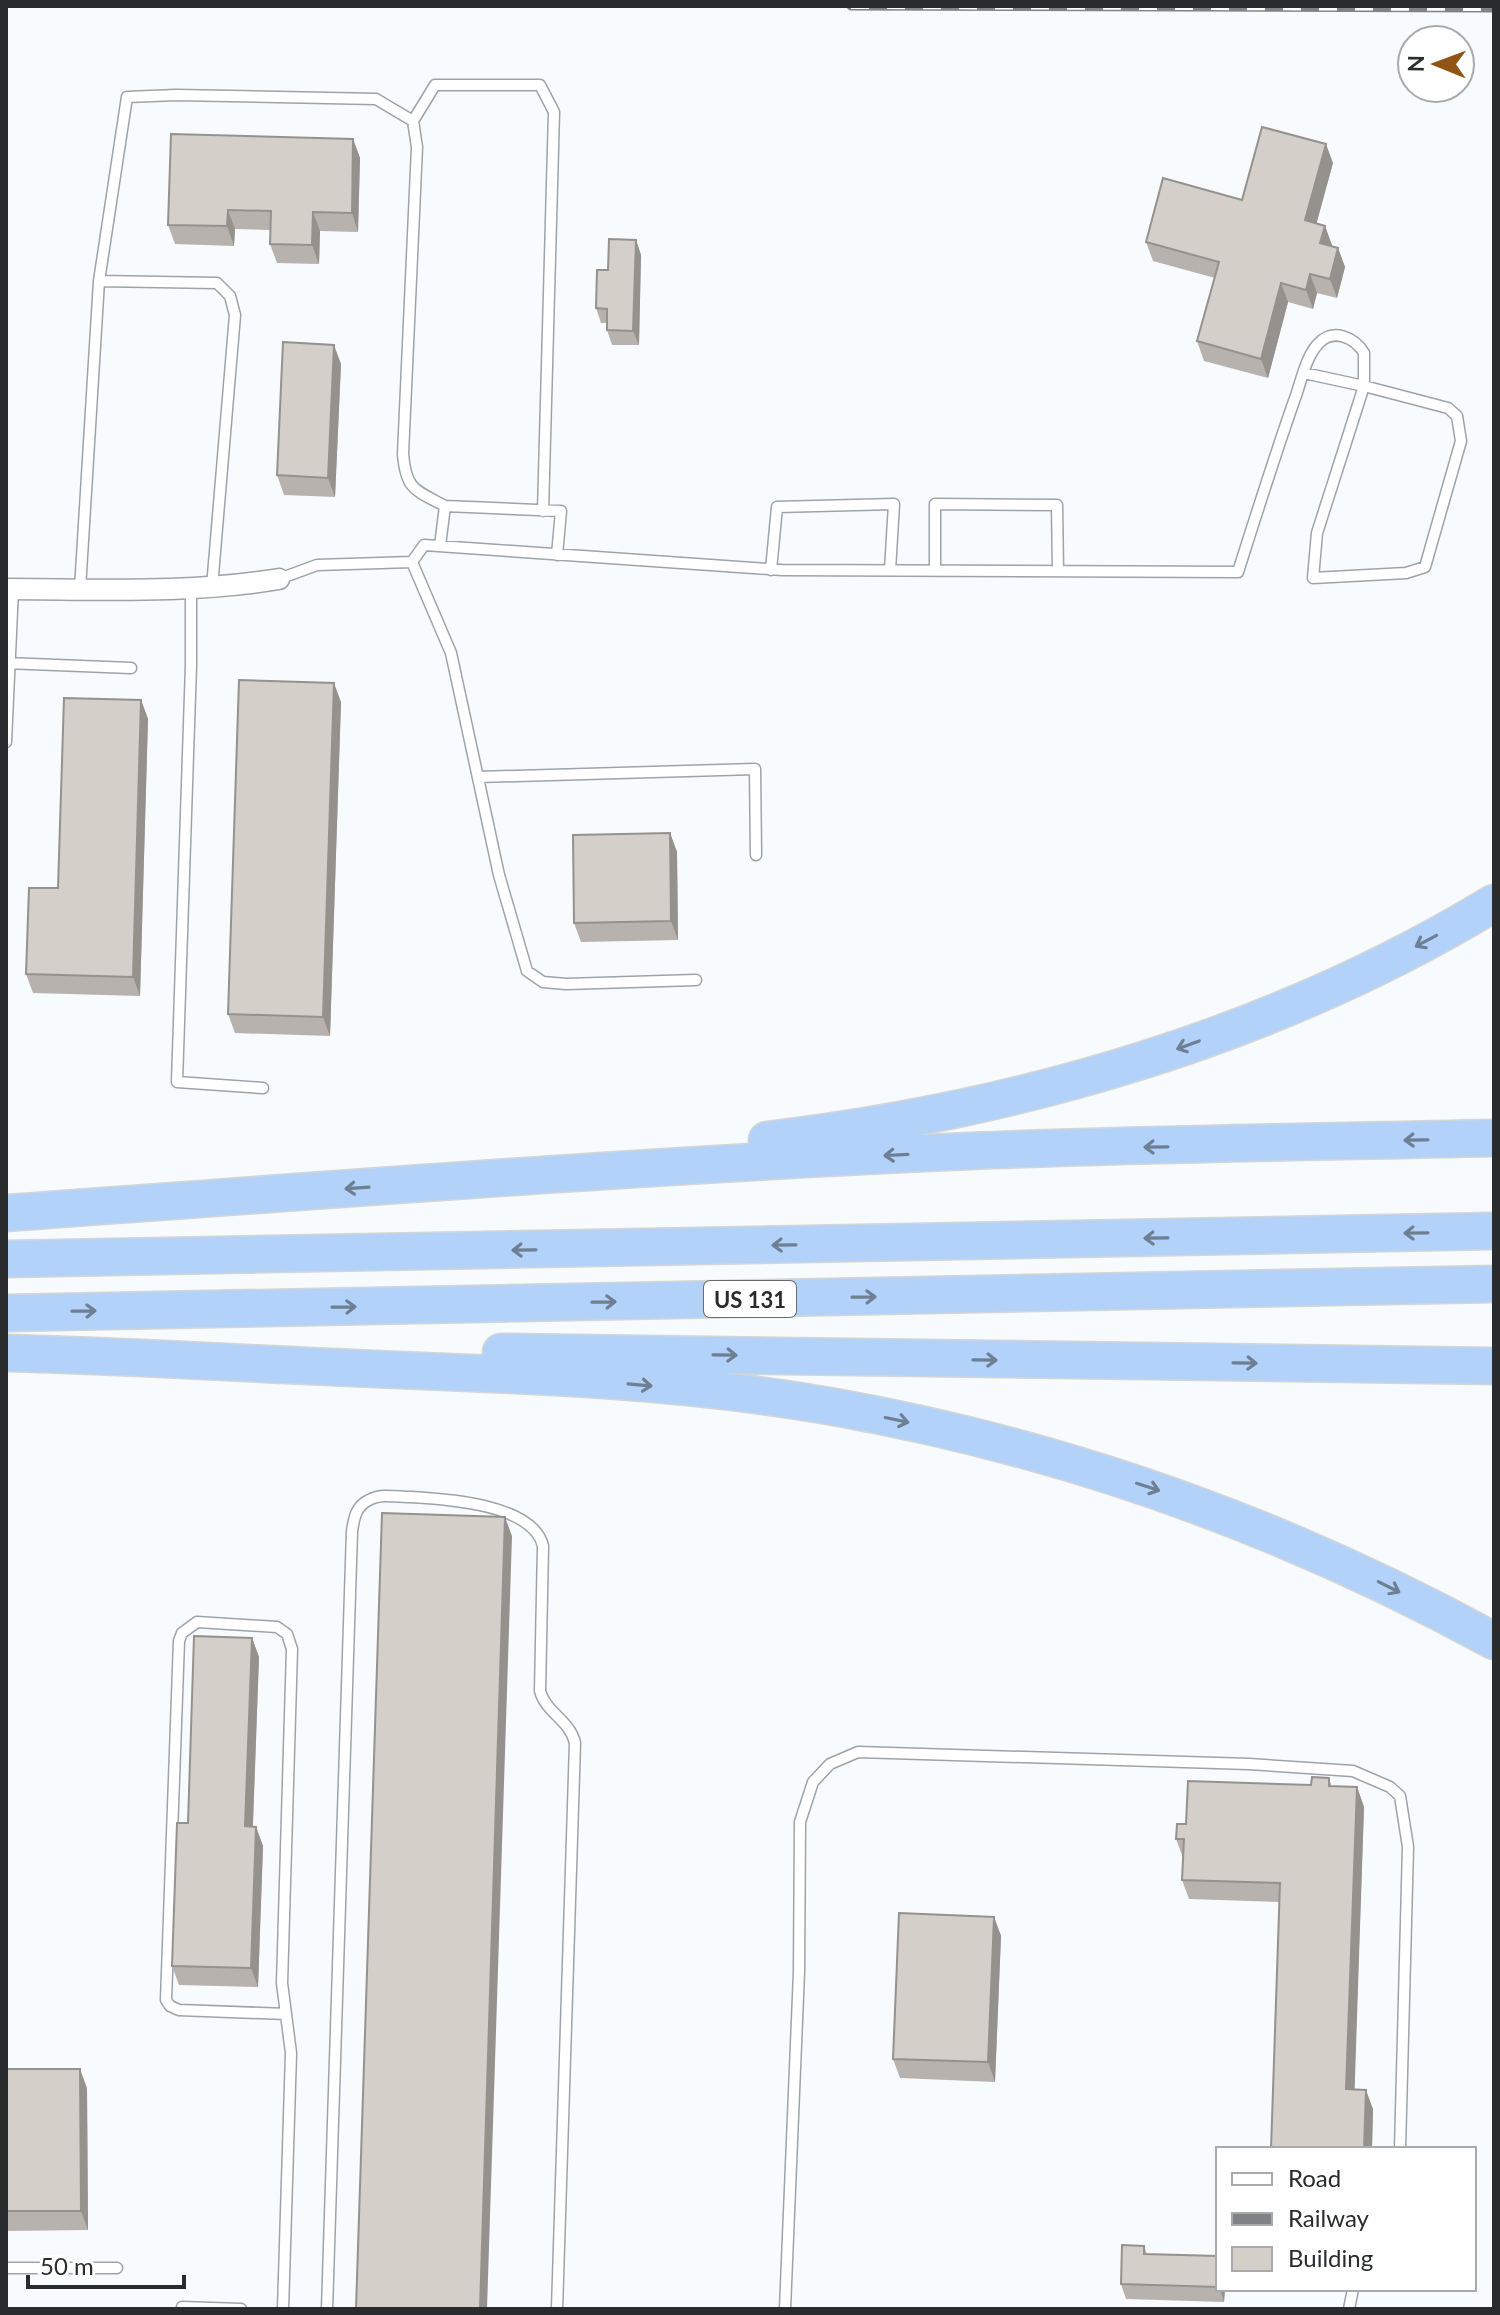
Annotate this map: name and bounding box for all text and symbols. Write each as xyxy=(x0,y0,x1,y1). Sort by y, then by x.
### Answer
north arrow xyxy=(1396,24,1476,104)
text: N xyxy=(1402,55,1429,72)
one-way arrow xyxy=(1414,934,1438,950)
one-way arrow xyxy=(1175,1038,1200,1053)
one-way arrow xyxy=(1403,1132,1430,1148)
one-way arrow xyxy=(1143,1139,1170,1154)
one-way arrow xyxy=(883,1148,910,1163)
one-way arrow xyxy=(344,1180,371,1195)
one-way arrow xyxy=(1403,1225,1430,1240)
one-way arrow xyxy=(1143,1230,1170,1245)
one-way arrow xyxy=(771,1237,798,1253)
one-way arrow xyxy=(511,1242,538,1258)
road number: US 131 xyxy=(704,1281,796,1317)
one-way arrow xyxy=(850,1289,877,1304)
one-way arrow xyxy=(590,1294,617,1309)
one-way arrow xyxy=(330,1299,357,1314)
one-way arrow xyxy=(70,1304,97,1319)
one-way arrow xyxy=(711,1347,738,1363)
one-way arrow xyxy=(971,1353,998,1368)
one-way arrow xyxy=(1231,1355,1258,1371)
one-way arrow xyxy=(626,1378,653,1393)
one-way arrow xyxy=(884,1414,910,1429)
one-way arrow xyxy=(1136,1481,1161,1496)
one-way arrow xyxy=(1376,1579,1400,1595)
legend xyxy=(1216,2147,1476,2291)
text: Road xyxy=(1288,2163,1341,2192)
text: Railway xyxy=(1288,2203,1370,2232)
scale bar xyxy=(28,2239,184,2289)
text: Building xyxy=(1288,2243,1373,2272)
text: 50 m xyxy=(40,2251,94,2280)

